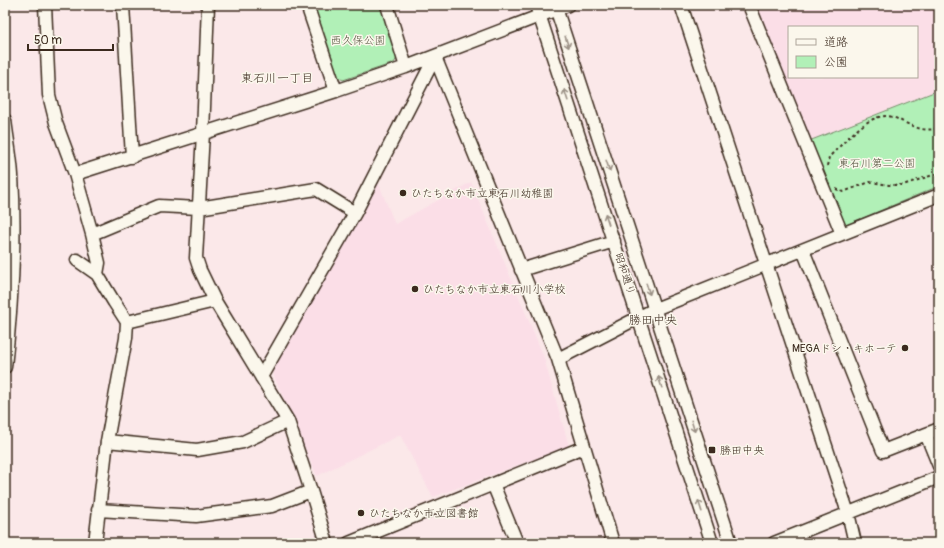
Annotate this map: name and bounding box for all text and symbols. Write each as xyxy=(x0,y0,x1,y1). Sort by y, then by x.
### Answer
scale bar xyxy=(28,26,113,52)
legend xyxy=(788,26,918,78)
text: 50 m xyxy=(34,33,62,48)
park label: 西久保公園 xyxy=(331,34,386,47)
one-way arrow xyxy=(564,35,571,48)
text: 道路 xyxy=(824,35,848,50)
text: 公園 xyxy=(824,55,848,70)
district label: 東石川一丁目 xyxy=(241,71,313,86)
one-way arrow xyxy=(562,89,569,102)
park label: 東石川第二公園 xyxy=(839,157,916,170)
one-way arrow xyxy=(604,159,612,171)
place label: ひたちなか市立東石川幼稚園 xyxy=(411,187,554,200)
marker: ひたちなか市立東石川幼稚園 xyxy=(398,188,408,198)
one-way arrow xyxy=(603,212,610,225)
street label: 昭和通り xyxy=(612,251,638,297)
one-way arrow xyxy=(645,282,652,295)
place label: ひたちなか市立東石川小学校 xyxy=(423,283,566,296)
marker: ひたちなか市立東石川小学校 xyxy=(410,284,420,294)
district label: 勝田中央 xyxy=(629,313,677,328)
place label: MEGAドン・キホーテ xyxy=(792,342,897,355)
marker: MEGAドン・キホーテ xyxy=(900,343,910,353)
one-way arrow xyxy=(656,376,663,389)
one-way arrow xyxy=(690,419,697,432)
place label: 勝田中央 xyxy=(720,444,764,457)
marker: 勝田中央 xyxy=(707,445,717,455)
one-way arrow xyxy=(696,500,703,513)
place label: ひたちなか市立図書館 xyxy=(369,507,479,520)
marker: ひたちなか市立図書館 xyxy=(356,508,366,518)

